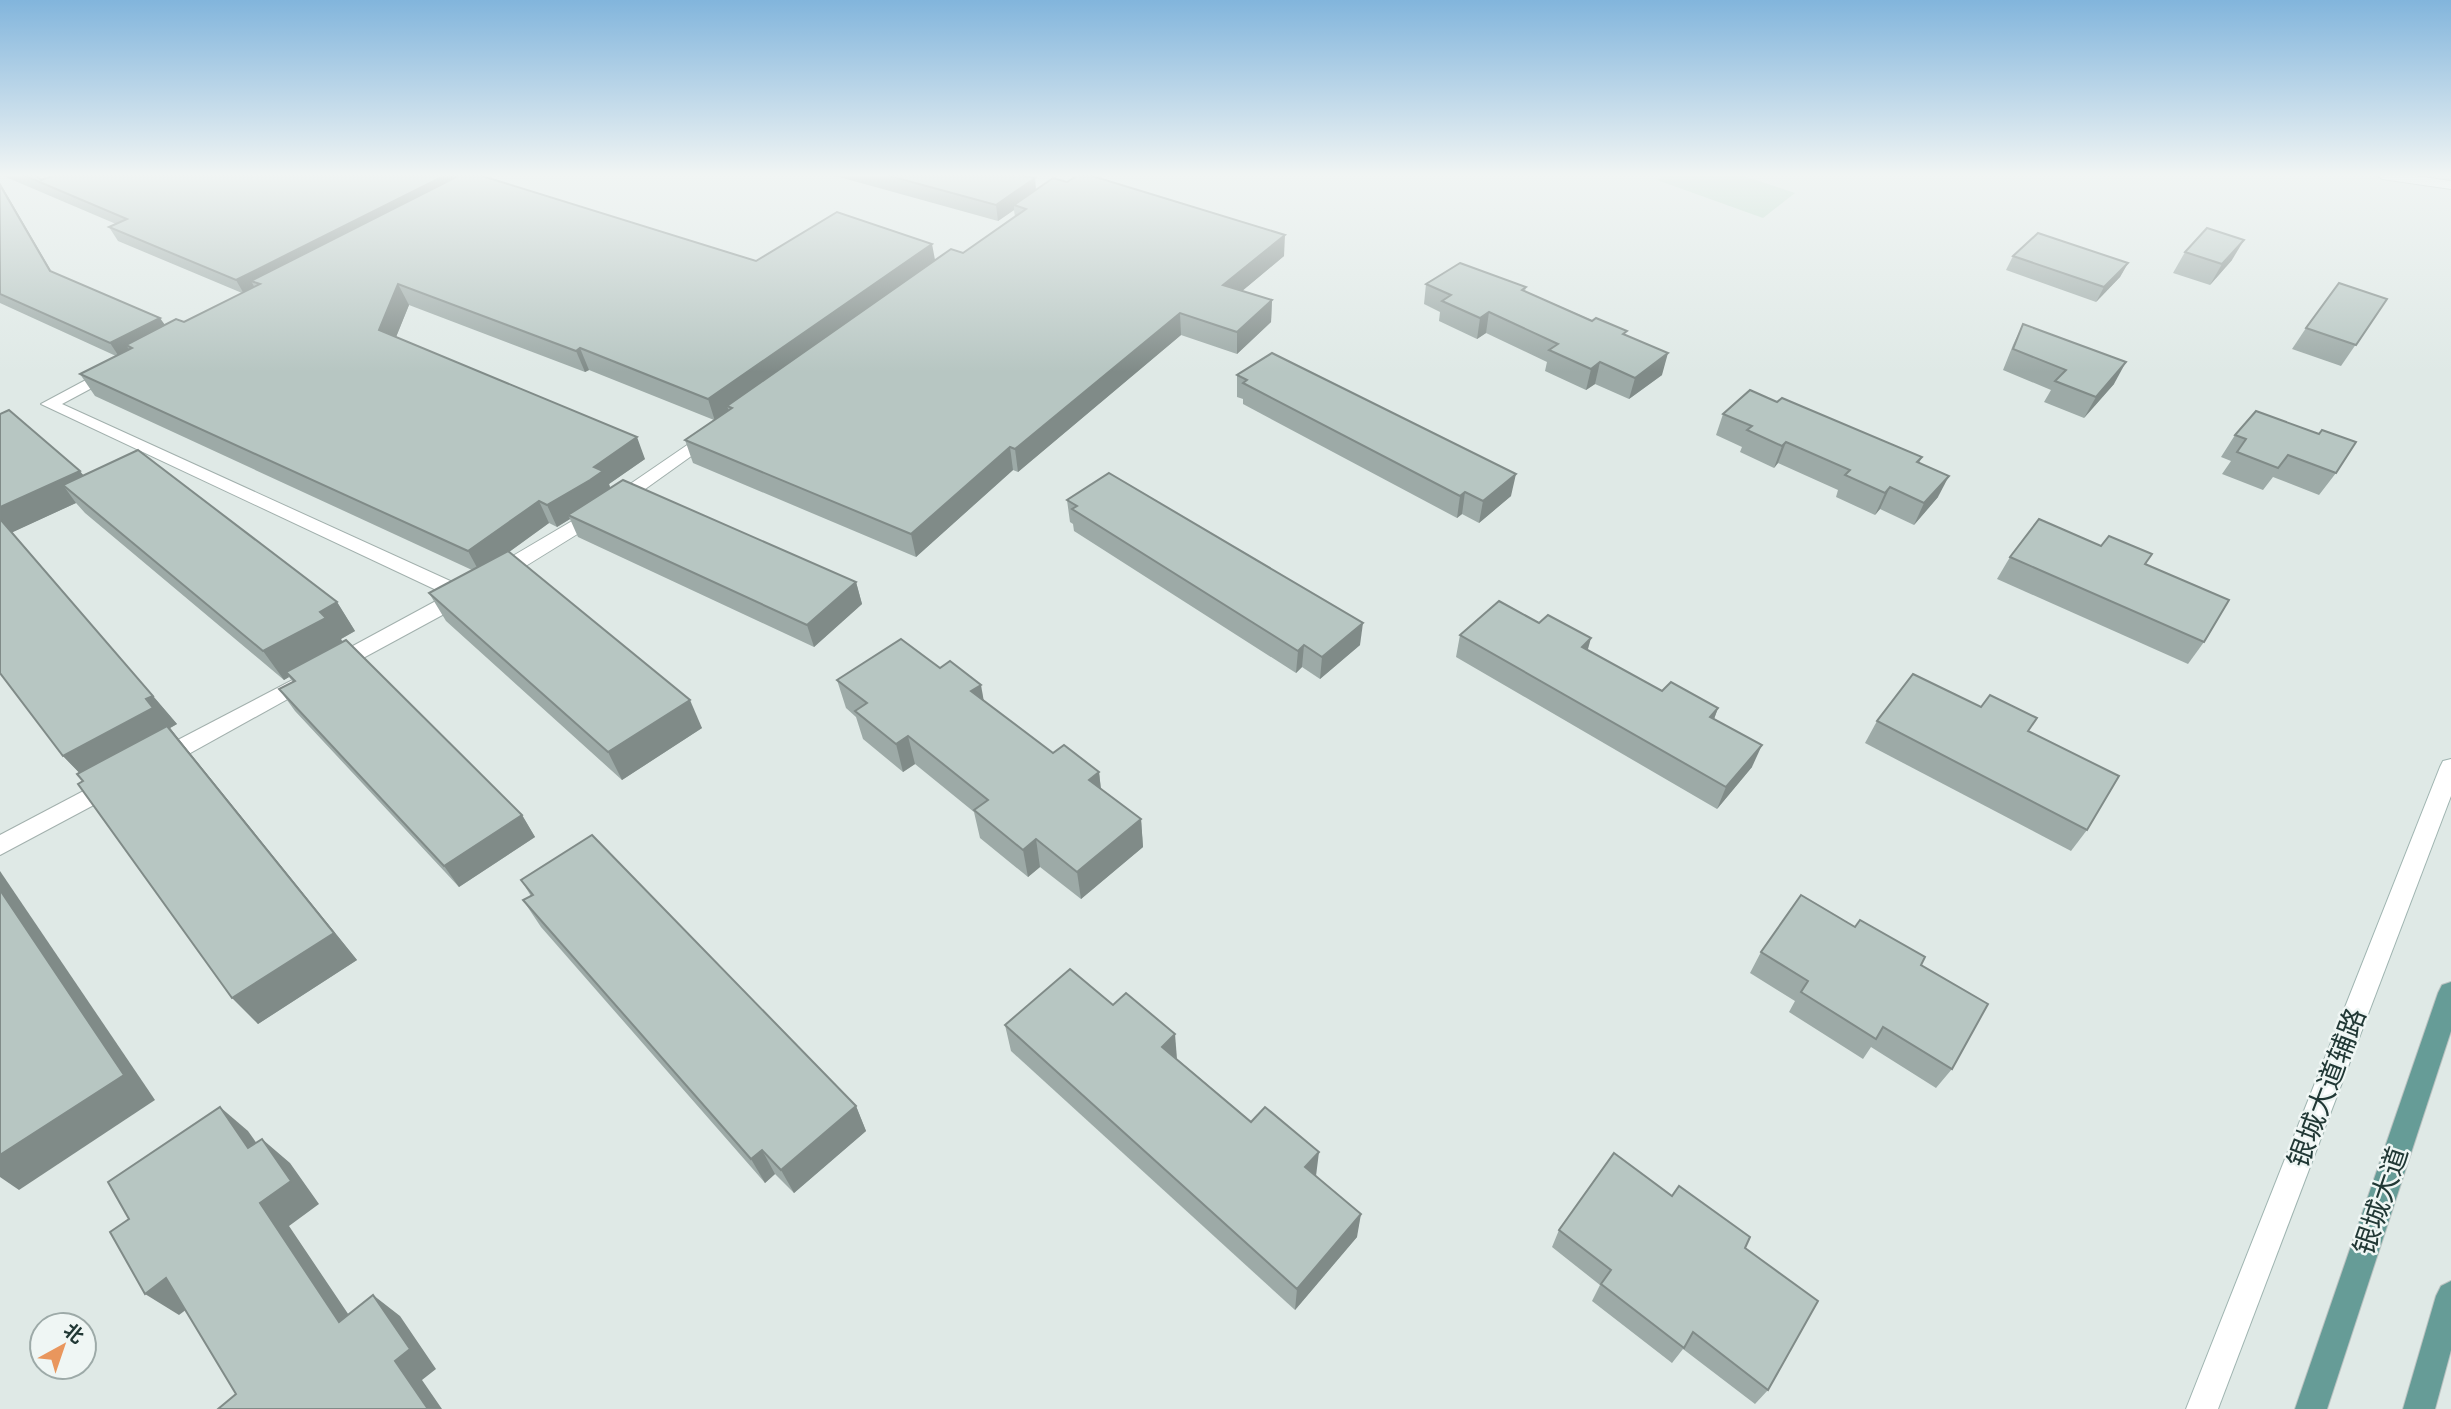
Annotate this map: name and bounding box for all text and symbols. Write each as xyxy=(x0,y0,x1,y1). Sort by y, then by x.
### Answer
street label: 银城大道辅路 xyxy=(2279,1003,2375,1173)
street label: 银城大道 xyxy=(2344,1142,2418,1260)
north arrow xyxy=(28,1311,98,1381)
text: 北 xyxy=(58,1317,90,1350)

